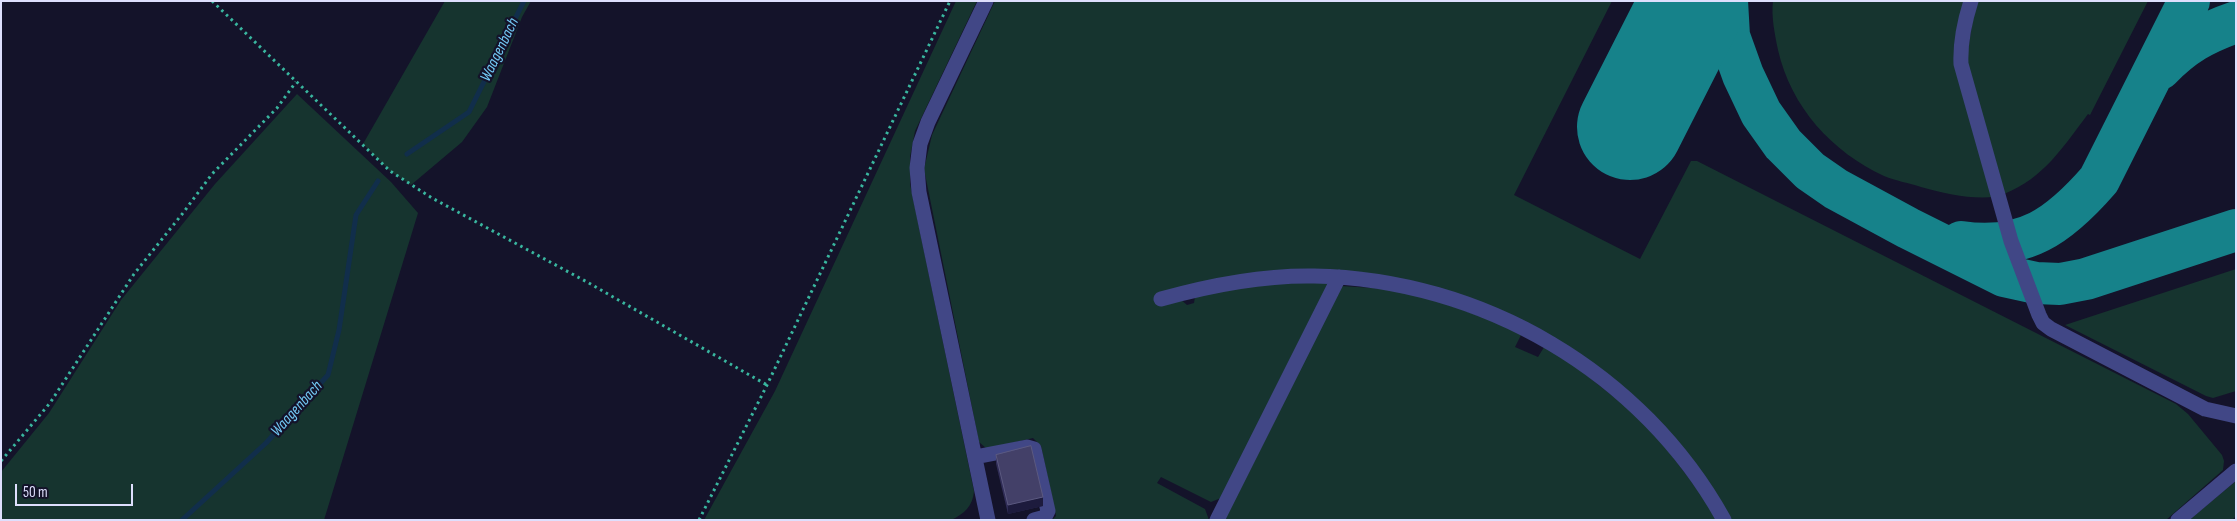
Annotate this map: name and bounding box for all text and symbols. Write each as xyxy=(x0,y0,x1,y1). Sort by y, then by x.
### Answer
water label: Waagenbach xyxy=(476,15,524,85)
water label: Waagenbach xyxy=(267,377,327,441)
scale bar xyxy=(18,474,135,506)
text: 50 m xyxy=(23,483,48,502)

